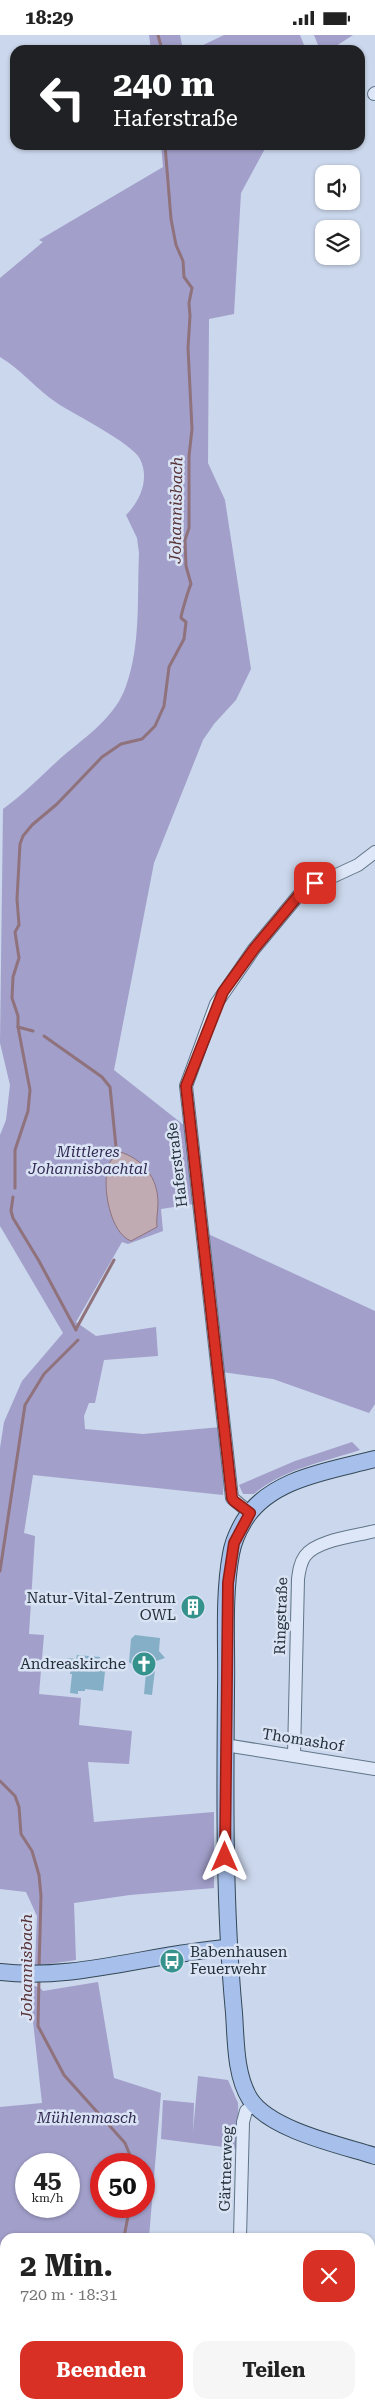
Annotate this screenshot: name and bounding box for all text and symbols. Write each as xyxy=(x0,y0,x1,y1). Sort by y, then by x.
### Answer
text: 18:29 xyxy=(25,6,74,29)
text: 240 m xyxy=(113,64,214,105)
icon: left xyxy=(30,65,95,130)
text: Haferstraße xyxy=(113,106,238,131)
map controls xyxy=(315,165,360,265)
button: sound xyxy=(315,165,360,210)
button: layers xyxy=(315,220,360,265)
water label: Johannisbach xyxy=(166,456,186,564)
pin xyxy=(294,862,336,904)
icon: arrive xyxy=(301,869,329,897)
street label: Haferstraße xyxy=(163,1122,191,1208)
park label: Mittleres Johannisbachtal xyxy=(28,1143,148,1178)
street label: Ringstraße xyxy=(271,1577,291,1655)
place label: Natur-Vital-Zentrum OWL xyxy=(27,1589,176,1624)
building icon: Natur-Vital-Zentrum OWL xyxy=(180,1594,206,1620)
church icon: Andreaskirche xyxy=(131,1651,157,1677)
place label: Andreaskirche xyxy=(20,1655,126,1673)
street label: Thomashof xyxy=(261,1725,346,1756)
position arrow xyxy=(198,1830,250,1882)
water label: Johannisbach xyxy=(17,1913,36,2021)
place label: Babenhausen Feuerwehr xyxy=(190,1943,288,1978)
bus stop icon: Babenhausen Feuerwehr xyxy=(159,1948,185,1974)
park label: Mühlenmasch xyxy=(36,2109,137,2127)
street label: Gärtnerweg xyxy=(216,2126,236,2212)
speed limit sign: 50 xyxy=(90,2153,155,2218)
text: 45 xyxy=(33,2165,62,2194)
text: km/h xyxy=(31,2191,64,2205)
text: 2 Min. xyxy=(20,2248,113,2283)
button: close xyxy=(303,2250,355,2302)
text: 720 m · 18:31 xyxy=(20,2285,118,2304)
button: Beenden xyxy=(20,2341,183,2399)
button: Teilen xyxy=(193,2341,355,2399)

